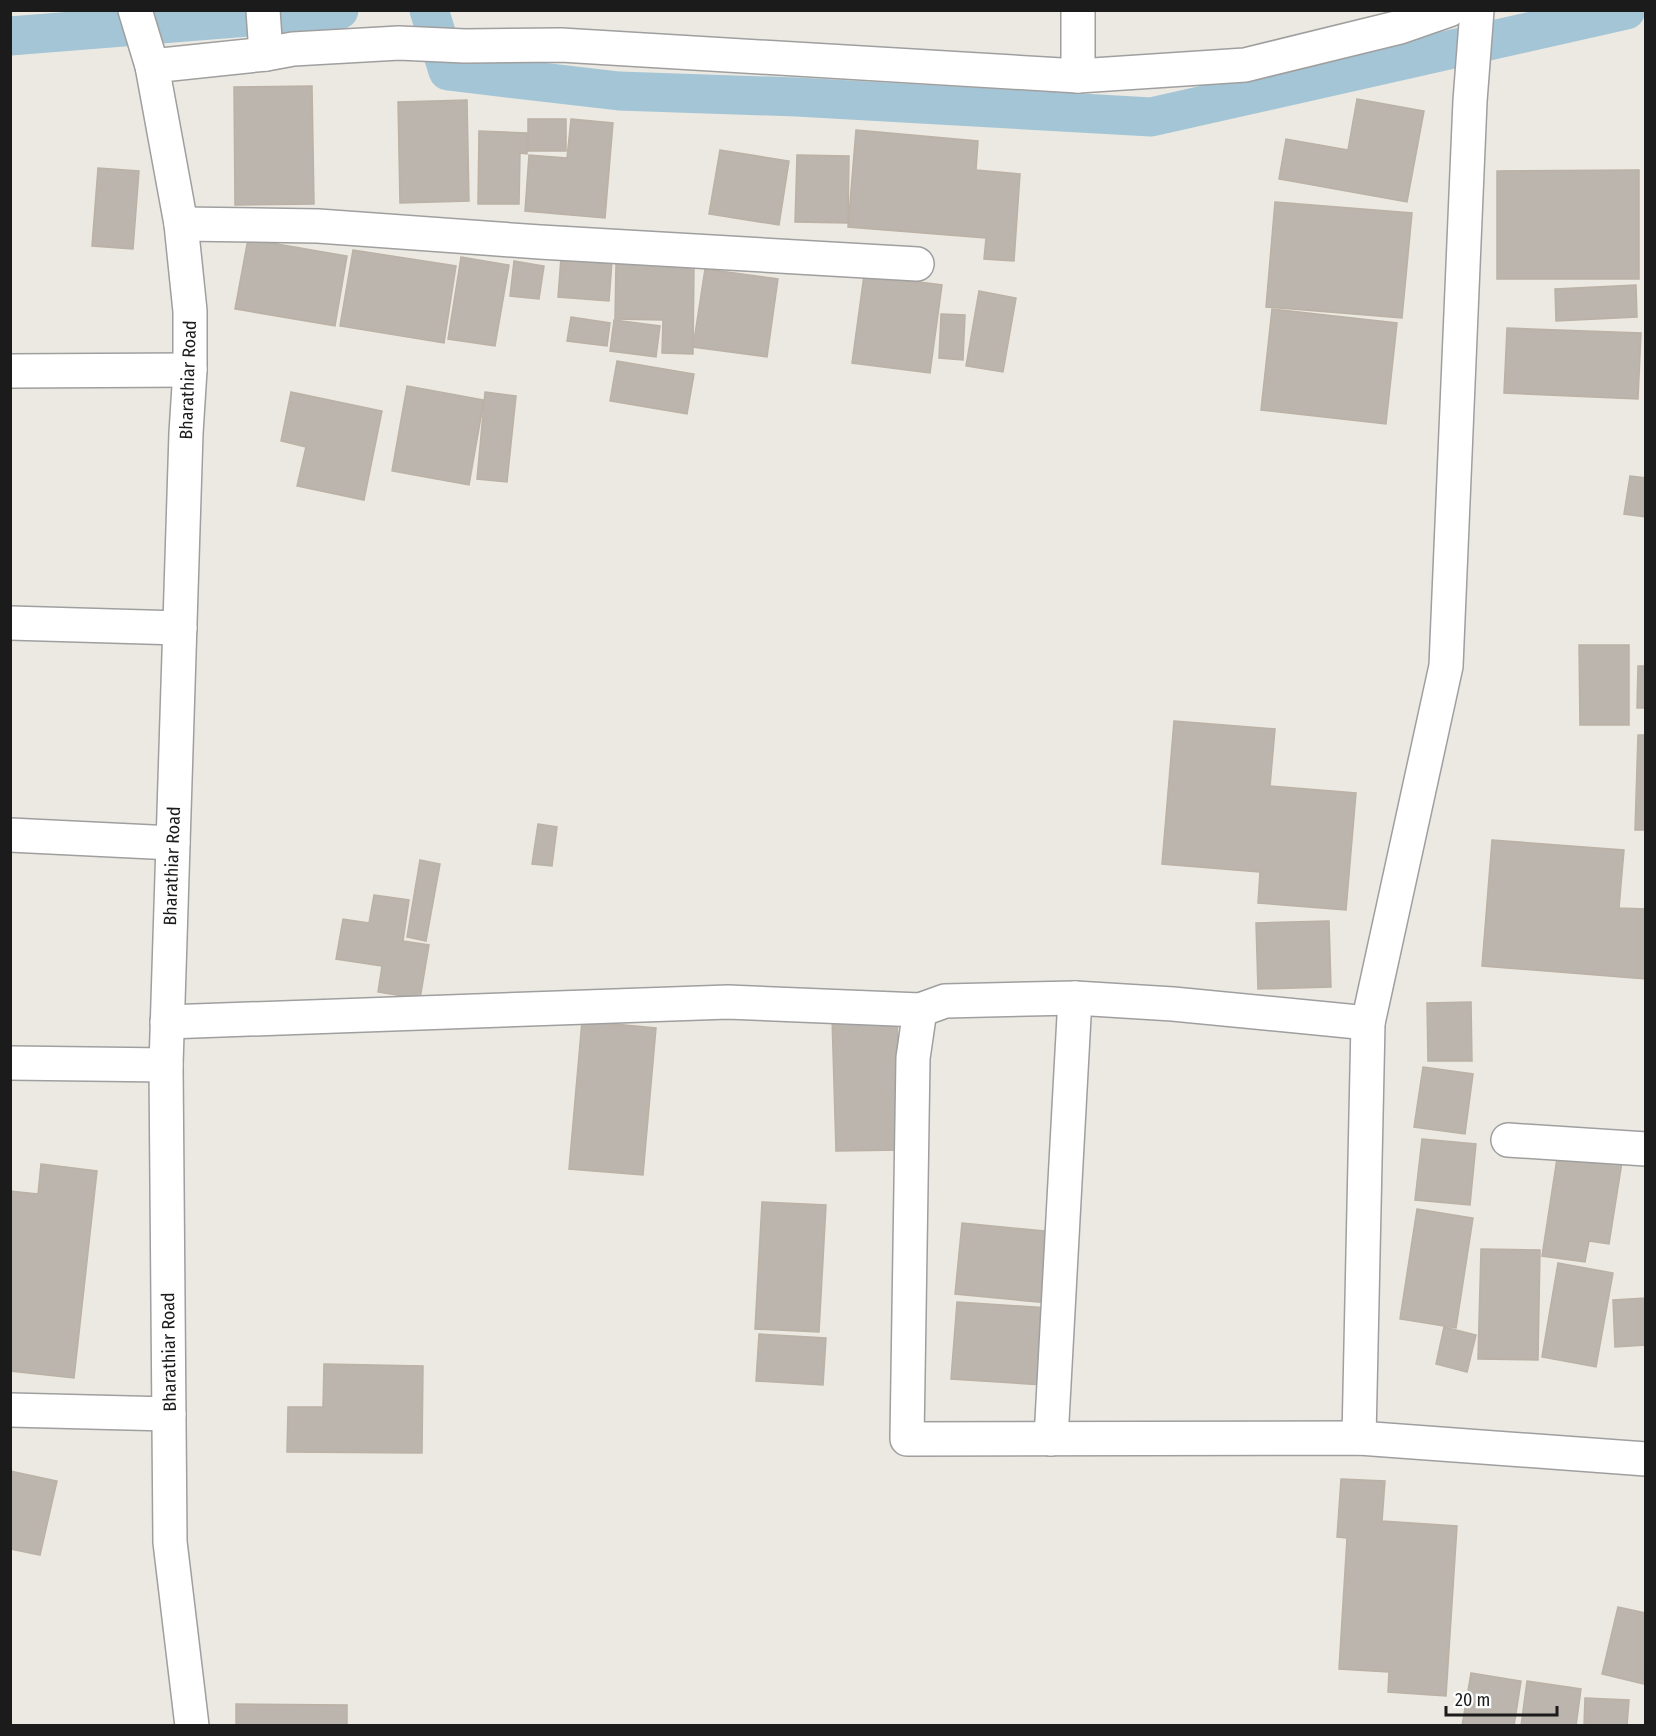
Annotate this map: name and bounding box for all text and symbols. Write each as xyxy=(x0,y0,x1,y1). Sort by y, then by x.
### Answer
street label: Bharathiar Road xyxy=(175,320,201,440)
street label: Bharathiar Road xyxy=(159,806,185,926)
street label: Bharathiar Road xyxy=(157,1292,181,1412)
scale bar xyxy=(1446,1679,1557,1717)
text: 20 m xyxy=(1455,1689,1490,1711)

